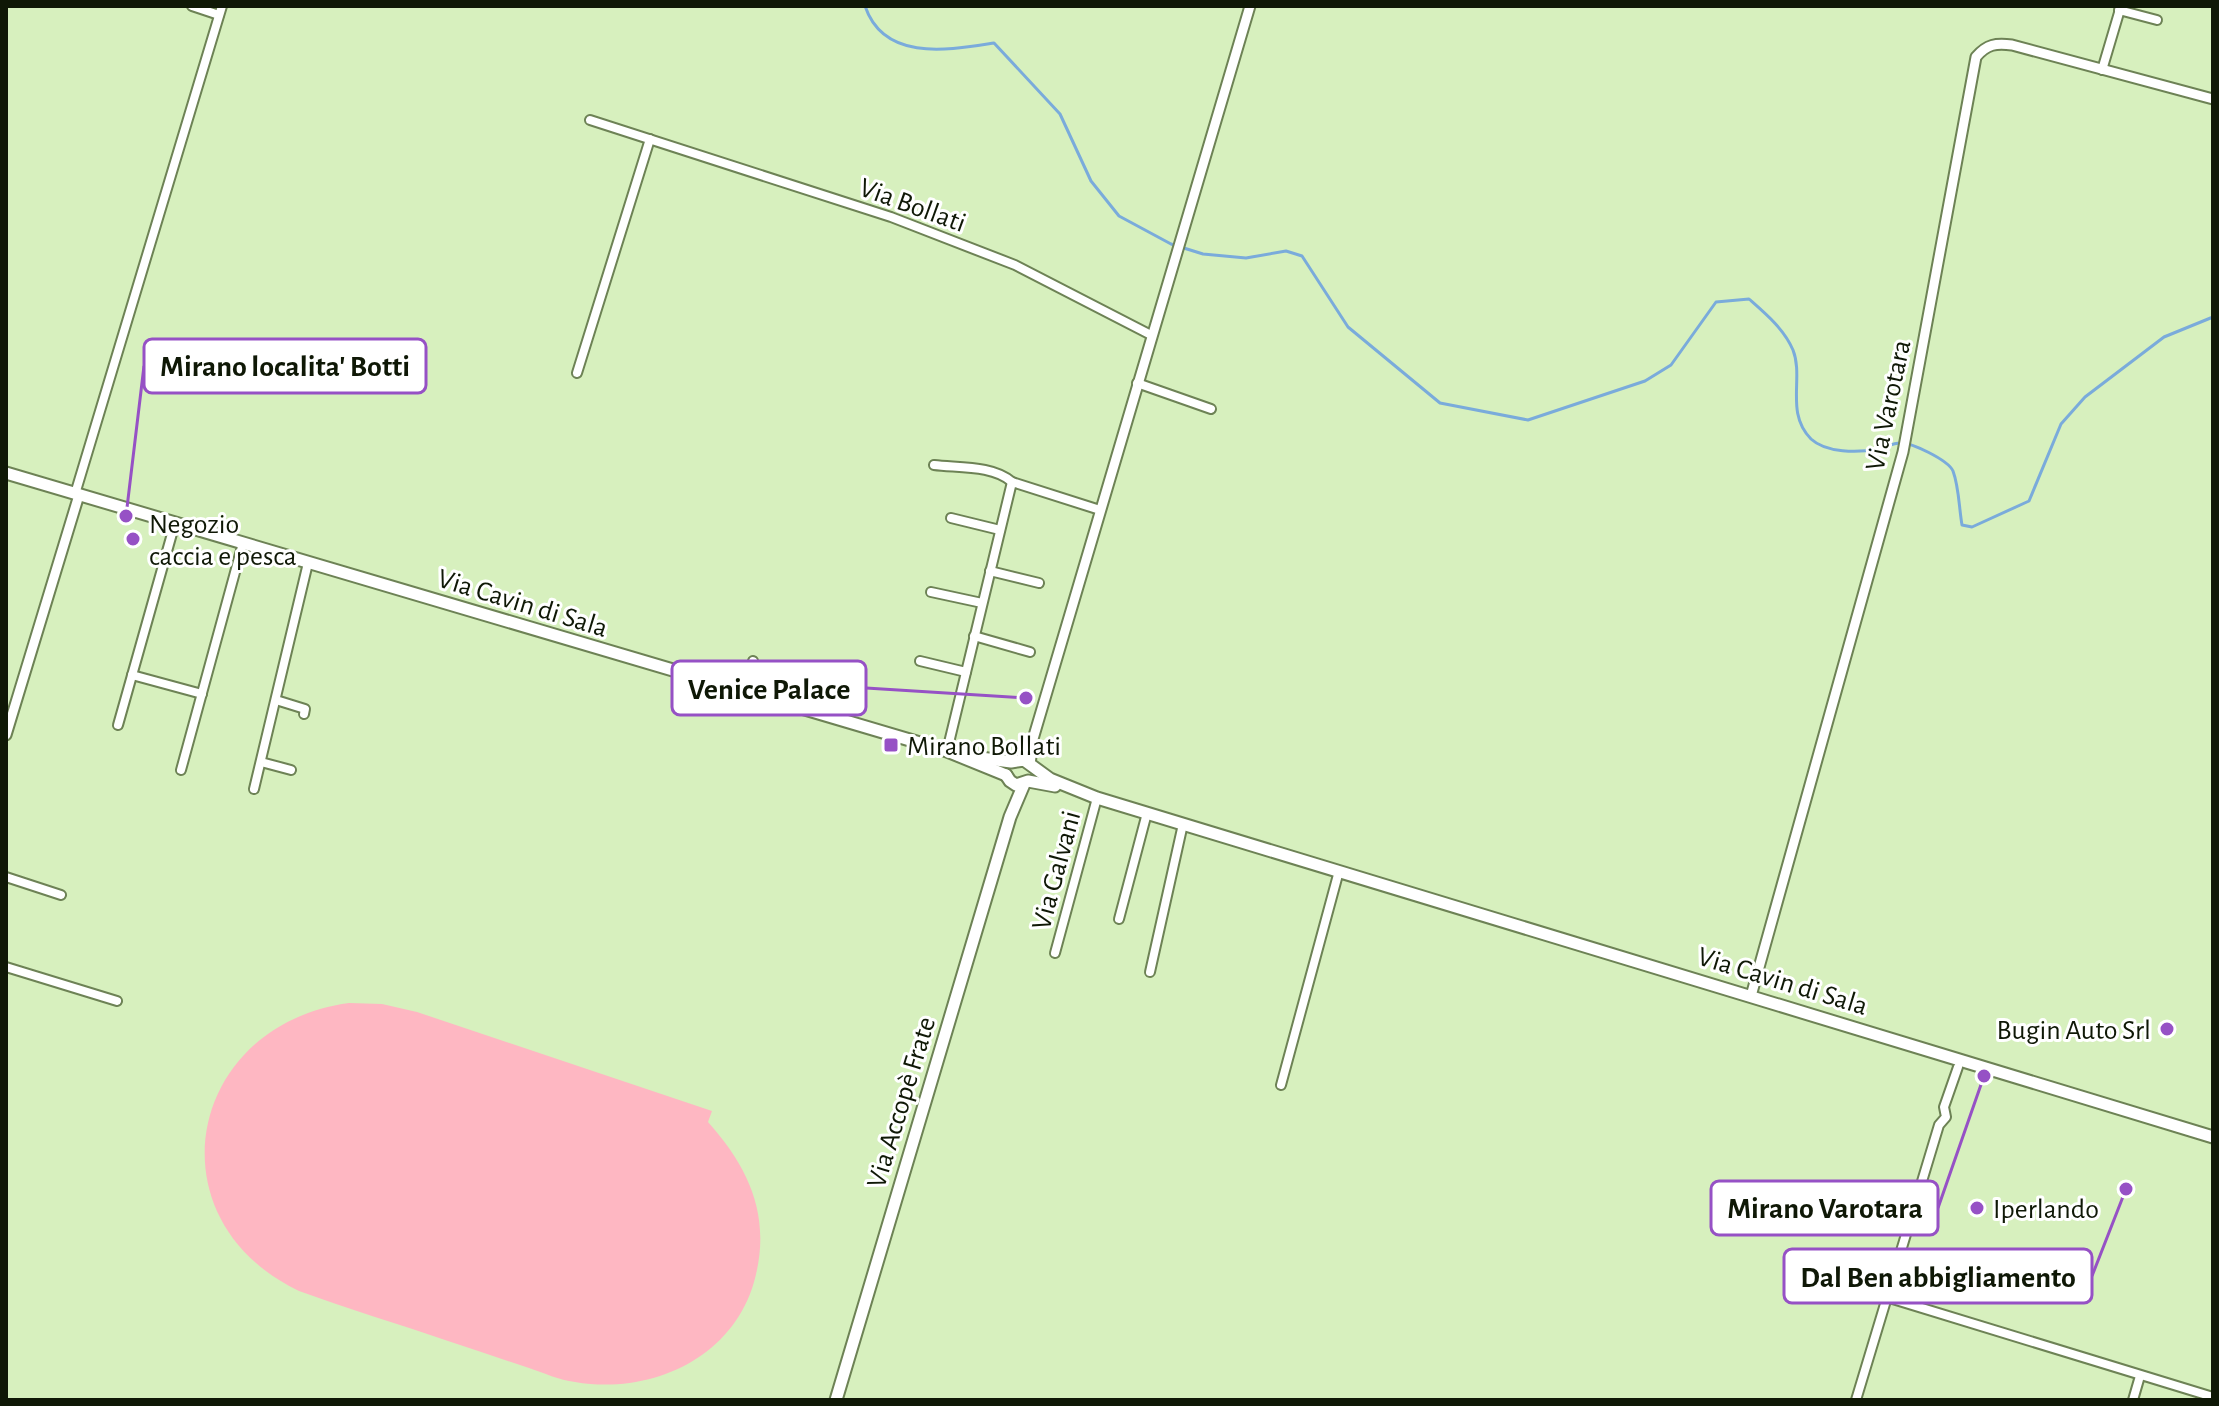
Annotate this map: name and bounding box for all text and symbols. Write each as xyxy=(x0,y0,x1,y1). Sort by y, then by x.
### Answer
street label: Via Bollati xyxy=(855,174,969,238)
street label: Via Varotara xyxy=(1861,337,1917,473)
callout: Mirano localita' Botti xyxy=(144,339,426,393)
text: Mirano localita' Botti xyxy=(160,352,410,382)
place label: Negozio caccia e pesca xyxy=(149,511,297,571)
marker: Negozio caccia e pesca xyxy=(124,530,142,548)
street label: Via Cavin di Sala xyxy=(434,565,611,643)
callout: Venice Palace xyxy=(672,661,866,715)
text: Venice Palace xyxy=(688,675,850,705)
place label: Mirano Bollati xyxy=(907,733,1061,761)
marker: Mirano Bollati xyxy=(882,736,900,754)
street label: Via Galvani xyxy=(1028,808,1086,933)
street label: Via Cavin di Sala xyxy=(1694,943,1871,1021)
street label: Via Accopè Frate xyxy=(863,1014,941,1191)
place label: Bugin Auto Srl xyxy=(1996,1017,2151,1045)
marker: Bugin Auto Srl xyxy=(2158,1020,2176,1038)
callout: Mirano Varotara xyxy=(1711,1181,1938,1235)
text: Mirano Varotara xyxy=(1727,1194,1923,1224)
place label: Iperlando xyxy=(1993,1196,2099,1224)
marker: Iperlando xyxy=(1968,1199,1986,1217)
callout: Dal Ben abbigliamento xyxy=(1784,1249,2092,1303)
text: Dal Ben abbigliamento xyxy=(1800,1263,2076,1293)

